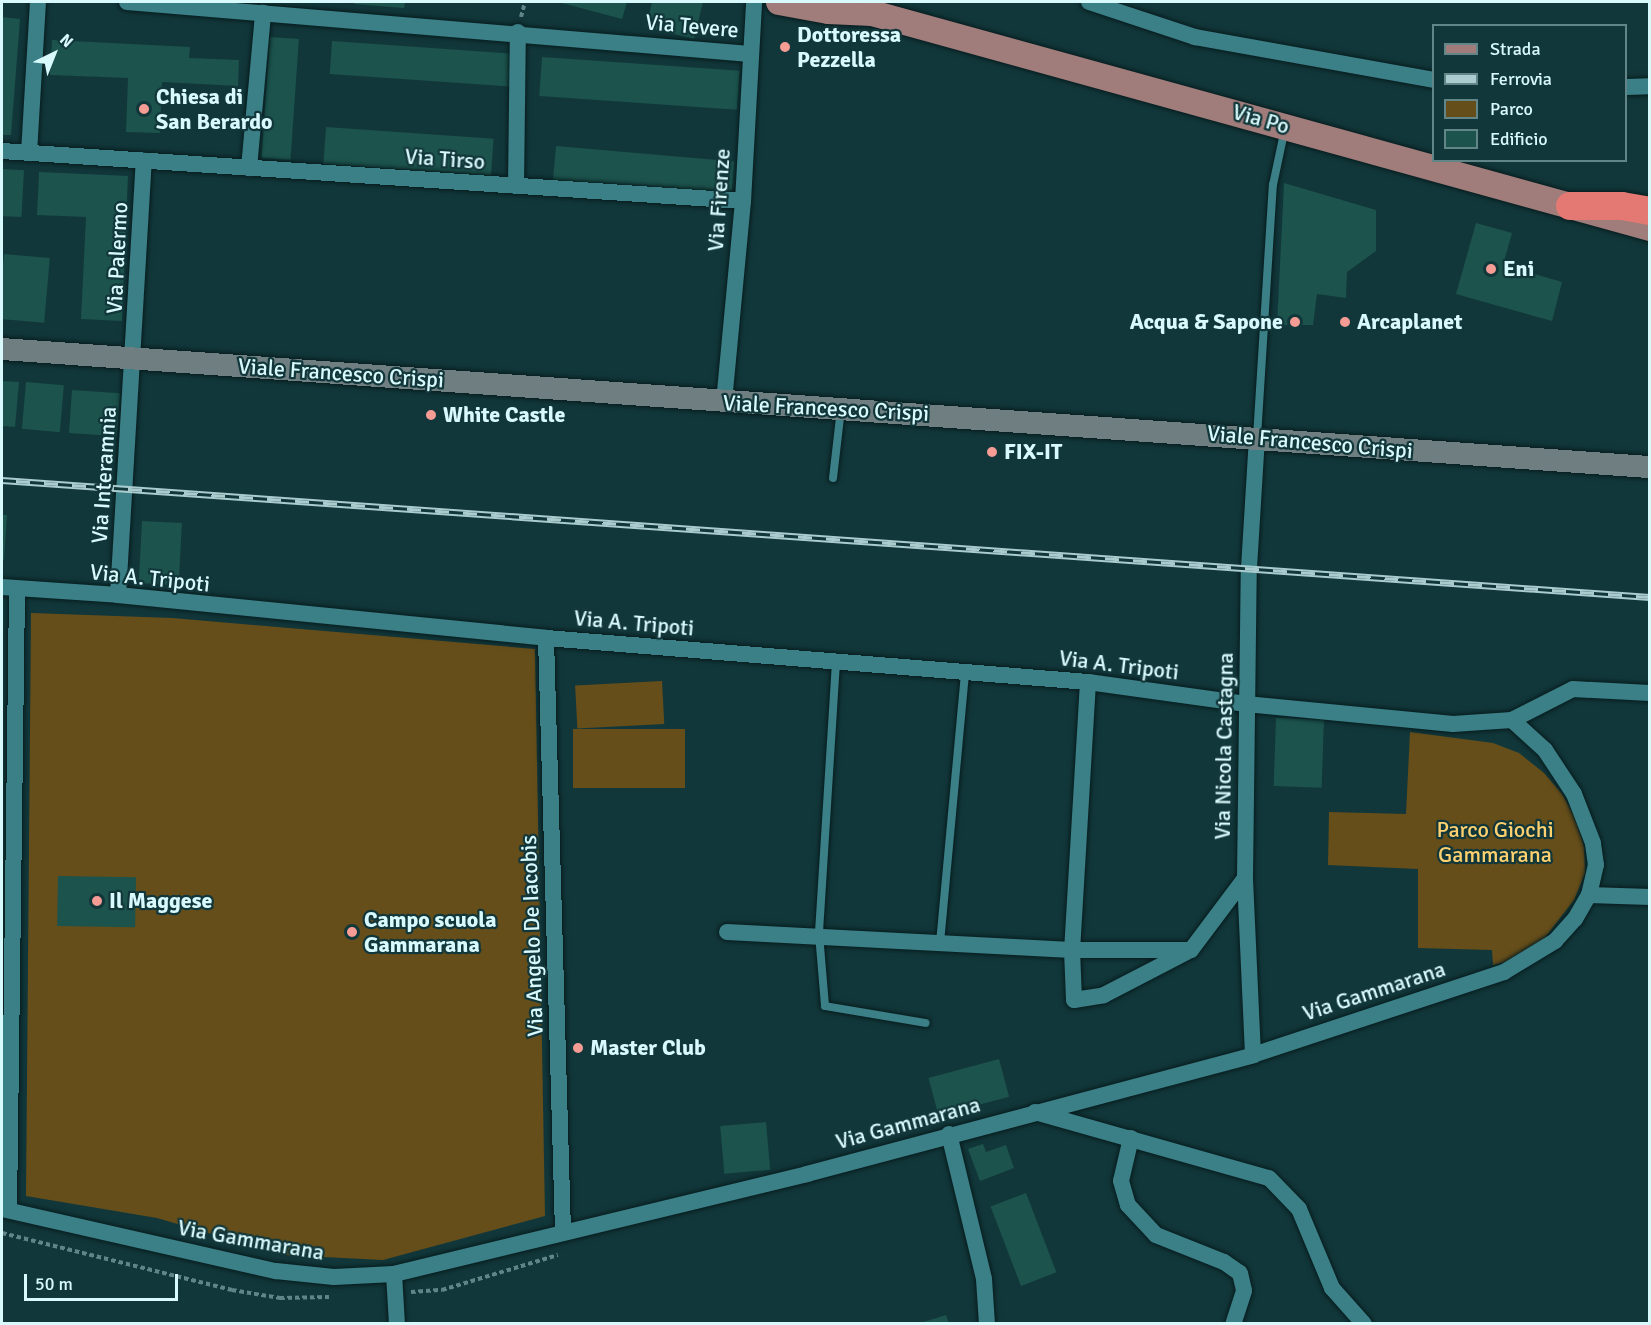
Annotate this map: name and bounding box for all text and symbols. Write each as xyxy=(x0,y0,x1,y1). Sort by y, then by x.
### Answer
street label: Via Tevere xyxy=(644,9,740,43)
place label: Dottoressa Pezzella xyxy=(797,21,901,72)
north arrow xyxy=(24,24,84,84)
legend xyxy=(1432,24,1627,162)
text: N xyxy=(55,30,77,52)
text: Strada xyxy=(1490,38,1541,60)
marker: Dottoressa Pezzella xyxy=(778,40,792,54)
text: Ferrovia xyxy=(1490,68,1552,90)
place label: Chiesa di San Berardo xyxy=(156,83,272,134)
street label: Via Po xyxy=(1230,98,1292,140)
text: Parco xyxy=(1490,98,1533,120)
marker: Chiesa di San Berardo xyxy=(137,102,151,116)
text: Edificio xyxy=(1490,128,1548,150)
street label: Via Tirso xyxy=(404,143,486,175)
street label: Via Firenze xyxy=(702,148,736,252)
street label: Via Palermo xyxy=(101,201,133,315)
place label: Eni xyxy=(1503,256,1534,282)
marker: Eni xyxy=(1484,262,1498,276)
place label: Acqua & Sapone xyxy=(1130,309,1283,335)
place label: Arcaplanet xyxy=(1357,309,1462,335)
marker: Acqua & Sapone xyxy=(1288,315,1302,329)
marker: Arcaplanet xyxy=(1338,315,1352,329)
street label: Viale Francesco Crispi xyxy=(237,353,445,393)
street label: Viale Francesco Crispi xyxy=(722,389,930,427)
place label: White Castle xyxy=(443,402,565,428)
street label: Via Interamnia xyxy=(86,406,122,544)
marker: White Castle xyxy=(424,408,438,422)
street label: Viale Francesco Crispi xyxy=(1206,420,1414,464)
place label: FIX-IT xyxy=(1004,439,1062,465)
marker: FIX-IT xyxy=(985,445,999,459)
street label: Via A. Tripoti xyxy=(89,559,211,597)
street label: Via A. Tripoti xyxy=(573,605,695,641)
street label: Via A. Tripoti xyxy=(1058,645,1180,685)
street label: Via Nicola Castagna xyxy=(1209,652,1239,840)
park label: Parco Giochi Gammarana xyxy=(1436,816,1554,867)
street label: Via Angelo De Iacobis xyxy=(515,835,549,1037)
place label: Il Maggese xyxy=(109,888,212,914)
marker: Il Maggese xyxy=(90,894,104,908)
place label: Campo scuola Gammarana xyxy=(364,906,497,957)
marker: Campo scuola Gammarana xyxy=(345,925,359,939)
street label: Via Gammarana xyxy=(1299,956,1449,1026)
place label: Master Club xyxy=(590,1035,706,1061)
marker: Master Club xyxy=(571,1041,585,1055)
street label: Via Gammarana xyxy=(833,1091,983,1155)
street label: Via Gammarana xyxy=(176,1214,326,1266)
scale bar xyxy=(27,1262,182,1300)
text: 50 m xyxy=(35,1273,73,1295)

